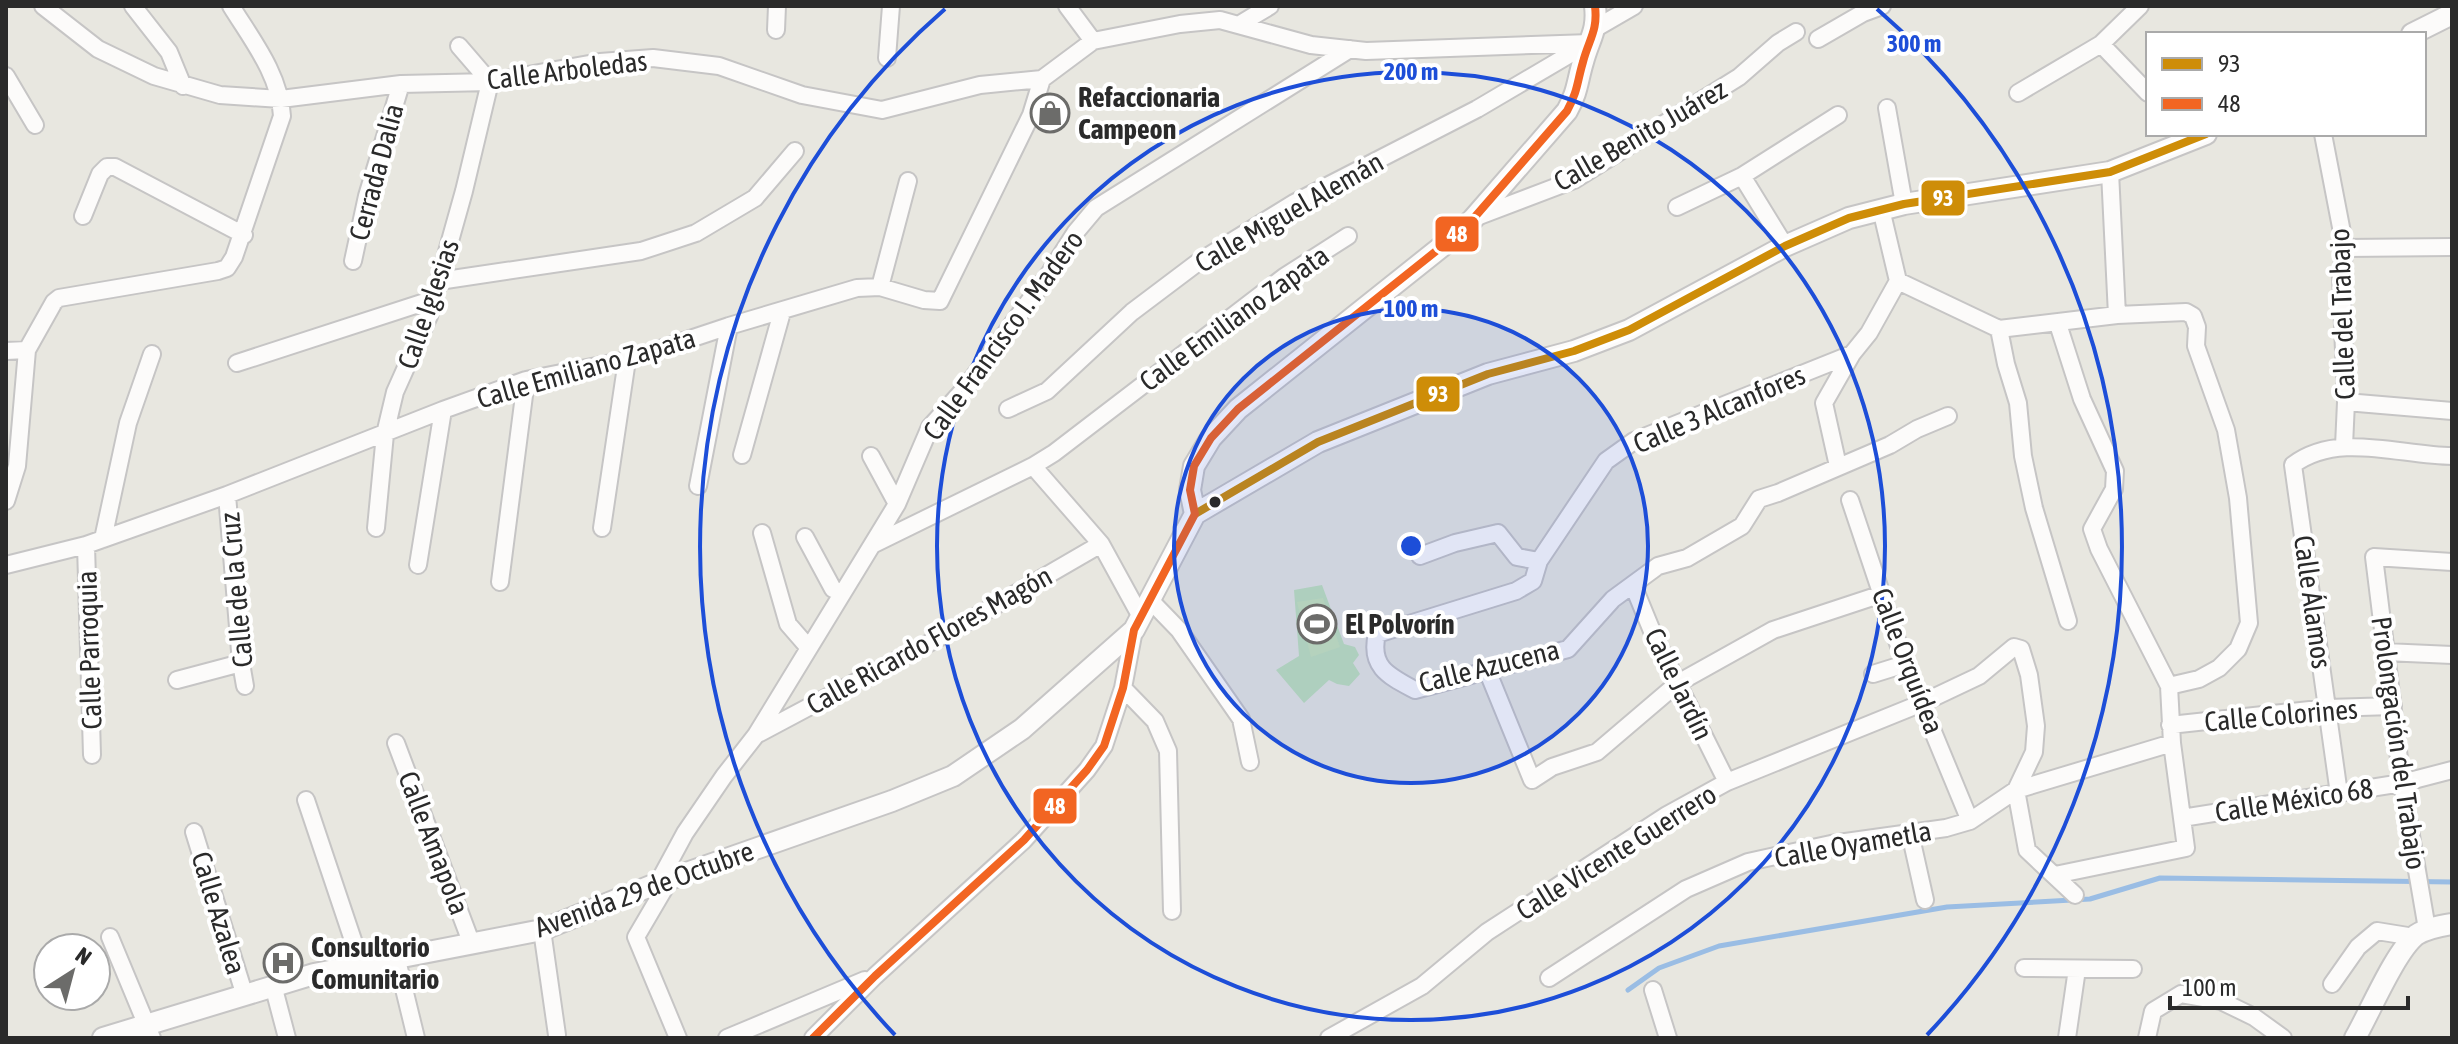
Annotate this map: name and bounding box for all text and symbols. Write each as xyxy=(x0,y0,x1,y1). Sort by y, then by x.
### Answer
text: 300 m xyxy=(1887,30,1941,57)
legend xyxy=(2146,32,2426,136)
street label: Calle Arboledas xyxy=(485,44,649,96)
text: 93 xyxy=(2218,50,2241,77)
text: 200 m xyxy=(1384,58,1438,85)
street label: Calle Benito Juárez xyxy=(1548,73,1732,197)
place label: Refaccionaria Campeon xyxy=(1078,81,1220,145)
text: 48 xyxy=(2218,90,2241,117)
shop icon: Refaccionaria Campeon xyxy=(1029,92,1071,134)
street label: Cerrada Dalia xyxy=(342,100,410,244)
street label: Calle Miguel Alemán xyxy=(1189,145,1389,279)
line badge: 93 xyxy=(1920,179,1966,217)
text: 93 xyxy=(1933,185,1953,211)
line badge: 48 xyxy=(1434,215,1480,253)
text: 48 xyxy=(1446,221,1467,247)
street label: Calle Francisco I. Madero xyxy=(916,224,1090,446)
street label: Calle del Trabajo xyxy=(2323,228,2361,400)
street label: Calle Iglesias xyxy=(391,235,465,373)
street label: Calle Emiliano Zapata xyxy=(1133,239,1335,397)
text: 100 m xyxy=(1384,295,1438,322)
street label: Calle Emiliano Zapata xyxy=(473,322,699,414)
street label: Calle 3 Alcanfores xyxy=(1628,358,1810,460)
line badge: 93 xyxy=(1415,375,1461,413)
text: 93 xyxy=(1428,381,1448,407)
unlabelled marker xyxy=(1207,494,1223,510)
street label: Calle de la Cruz xyxy=(213,511,259,669)
centre of rings xyxy=(1397,532,1425,560)
street label: Calle Álamos xyxy=(2288,533,2338,671)
street label: Calle Ricardo Flores Magón xyxy=(801,559,1057,721)
street label: Calle Parroquia xyxy=(70,570,108,730)
street label: Calle Orquídea xyxy=(1866,584,1950,738)
sports icon: El Polvorín xyxy=(1296,603,1338,645)
place label: El Polvorín xyxy=(1345,608,1455,640)
street label: Prolongación del Trabajo xyxy=(2365,614,2433,872)
street label: Calle Jardín xyxy=(1638,623,1720,745)
street label: Calle Azucena xyxy=(1415,633,1563,699)
street label: Calle Colorines xyxy=(2203,692,2359,738)
street label: Calle Amapola xyxy=(392,767,476,919)
street label: Calle México 68 xyxy=(2213,772,2375,828)
street label: Calle Vicente Guerrero xyxy=(1510,778,1722,926)
line badge: 48 xyxy=(1032,787,1078,825)
text: 48 xyxy=(1044,793,1065,819)
street label: Calle Oyametla xyxy=(1772,814,1934,874)
street label: Avenida 29 de Octubre xyxy=(530,835,758,943)
street label: Calle Azalea xyxy=(185,848,253,978)
place label: Consultorio Comunitario xyxy=(311,931,439,995)
north arrow xyxy=(32,932,112,1012)
text: N xyxy=(71,941,97,970)
hospital icon: Consultorio Comunitario xyxy=(262,942,304,984)
scale bar xyxy=(2170,960,2408,1010)
text: 100 m xyxy=(2182,974,2236,1001)

